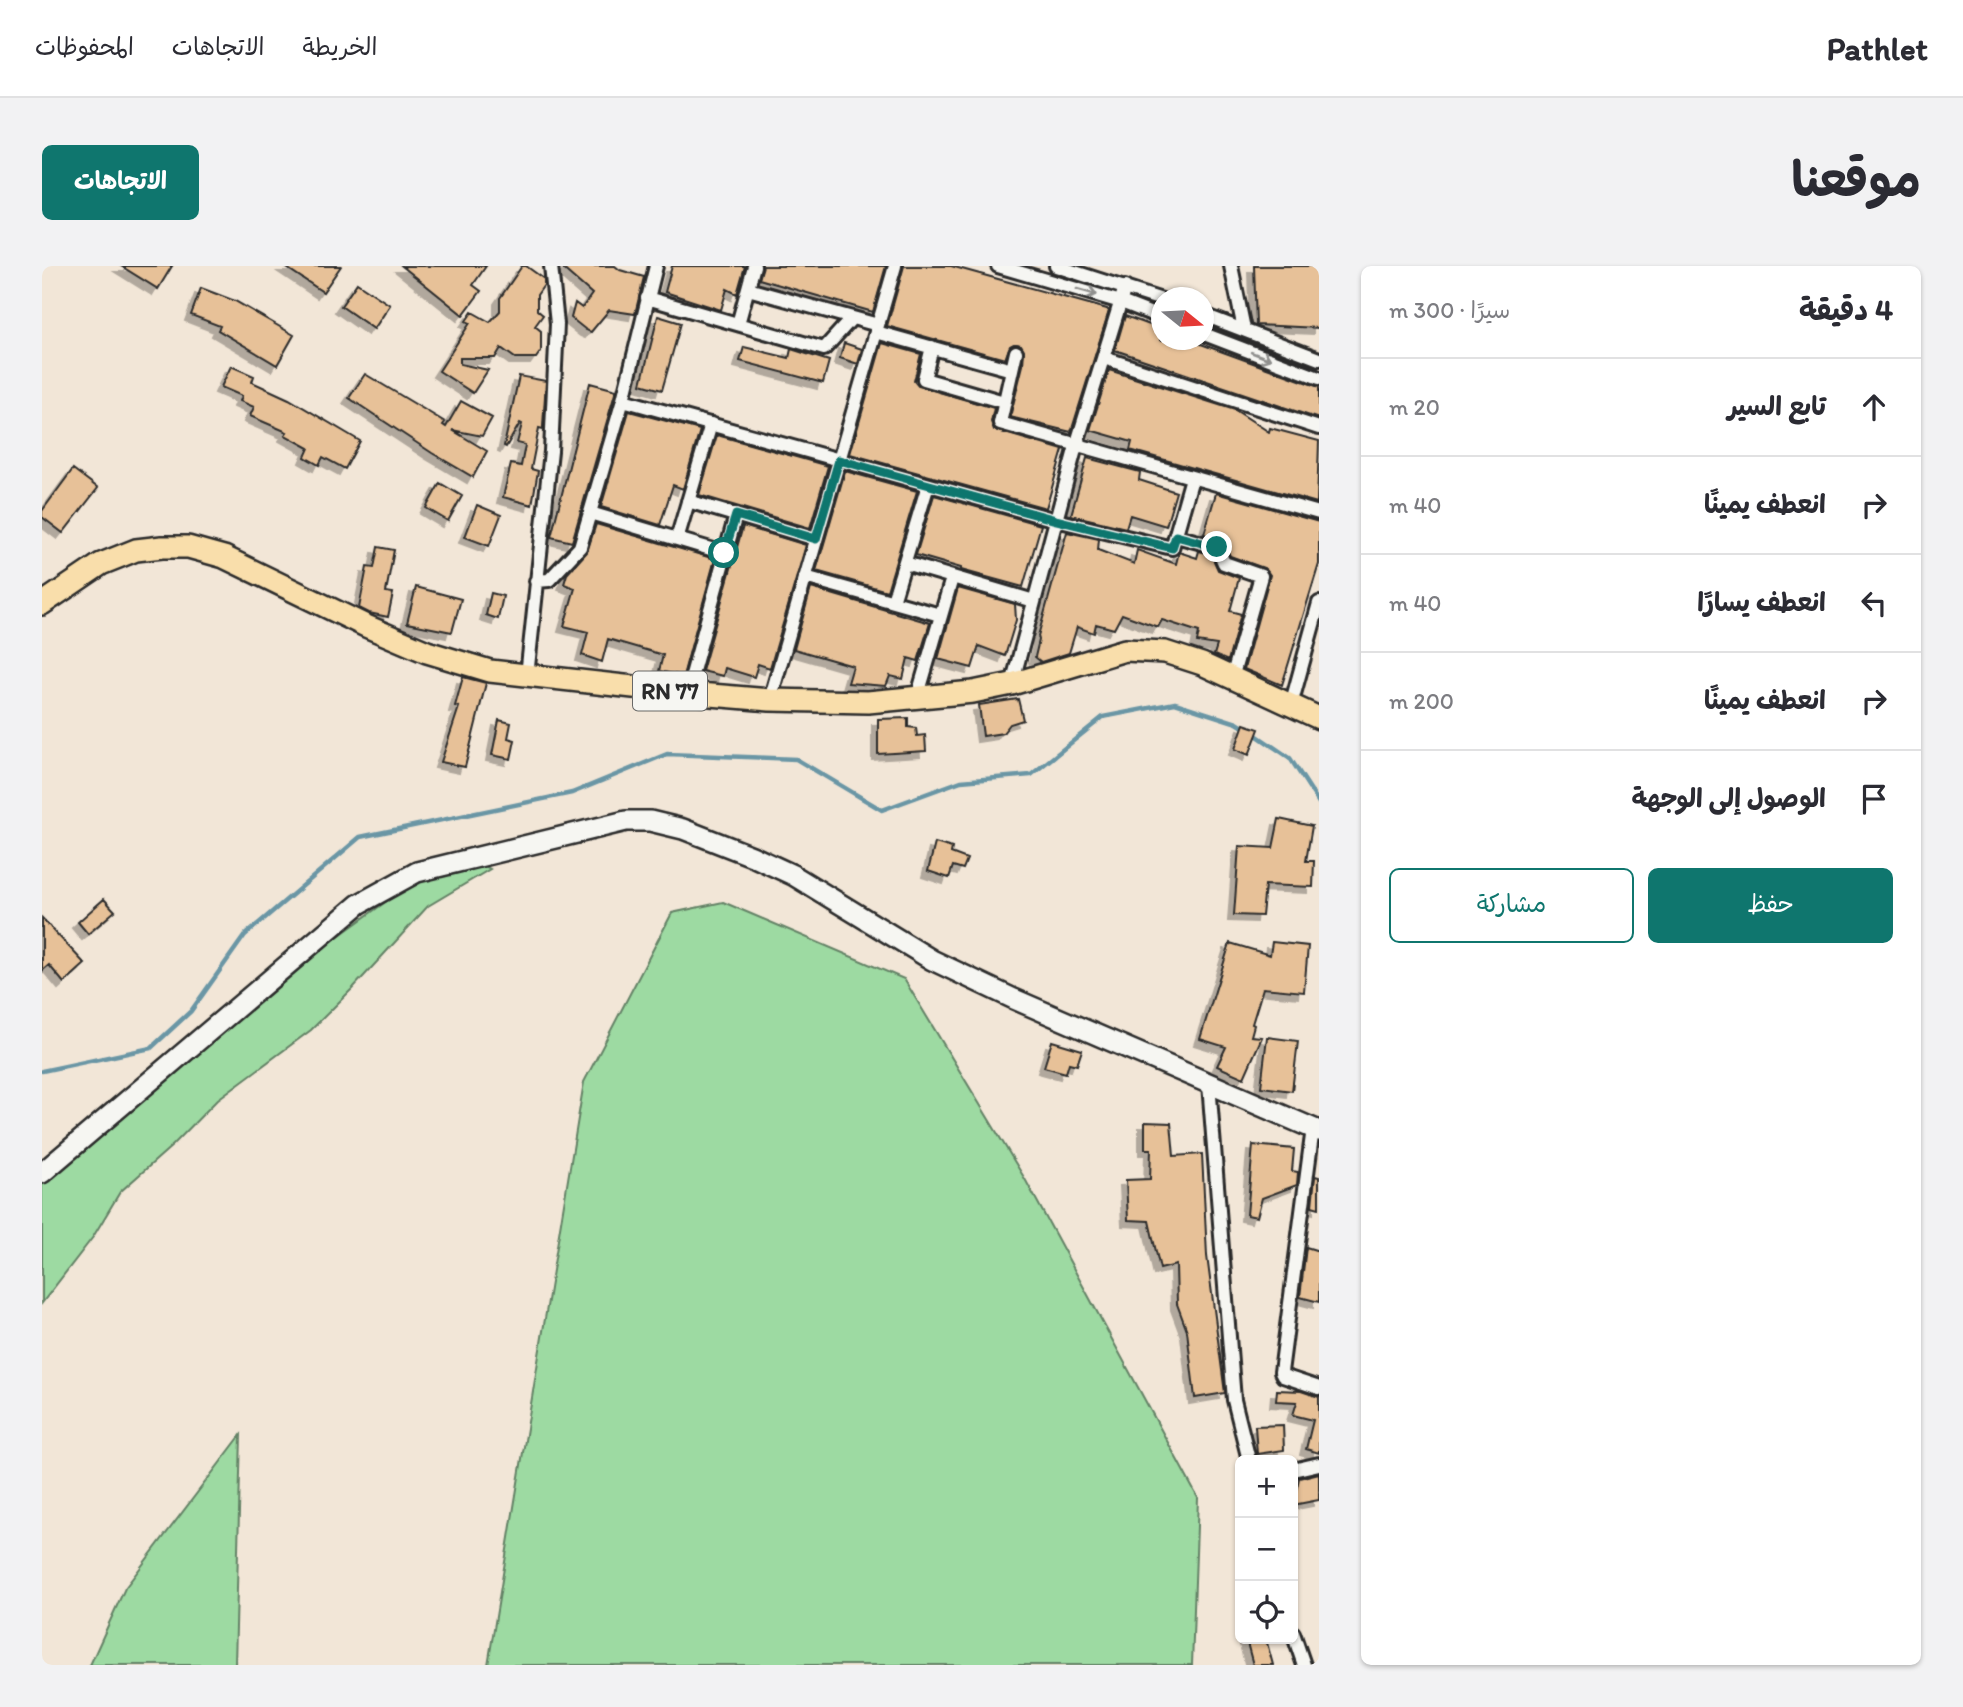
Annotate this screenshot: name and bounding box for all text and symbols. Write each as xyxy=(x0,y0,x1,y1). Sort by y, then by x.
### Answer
text: Pathlet xyxy=(1826,29,1928,68)
text: المحفوظات xyxy=(35,32,134,61)
text: الاتجاهات xyxy=(172,32,265,61)
text: الخريطة xyxy=(303,32,377,61)
button: الاتجاهات xyxy=(42,145,199,220)
text: موقعنا xyxy=(1791,149,1921,208)
one-way arrow xyxy=(1076,287,1098,300)
north arrow xyxy=(1151,287,1214,350)
text: 4 دقيقة xyxy=(1799,291,1893,328)
text: سيرًا · 300 m xyxy=(1389,296,1510,324)
one-way arrow xyxy=(1250,351,1272,364)
icon: ahead xyxy=(1855,388,1893,426)
text: تابع السير xyxy=(1728,390,1826,422)
text: 20 m xyxy=(1389,393,1440,421)
icon: right xyxy=(1855,486,1893,524)
text: انعطف يمينًا xyxy=(1704,488,1826,520)
text: 40 m xyxy=(1389,491,1442,519)
route end xyxy=(1201,531,1232,562)
route start xyxy=(708,537,739,568)
icon: left xyxy=(1855,584,1893,622)
text: انعطف يسارًا xyxy=(1697,586,1826,618)
text: 40 m xyxy=(1389,589,1442,617)
road number: RN 77 xyxy=(633,672,707,710)
icon: right xyxy=(1855,682,1893,720)
text: انعطف يمينًا xyxy=(1704,684,1826,716)
text: 200 m xyxy=(1389,687,1454,715)
icon: arrive xyxy=(1855,780,1893,818)
text: الوصول إلى الوجهة xyxy=(1632,782,1826,814)
button: مشاركة xyxy=(1389,868,1634,943)
button: حفظ xyxy=(1648,868,1893,943)
map controls xyxy=(1235,1455,1298,1644)
button: + xyxy=(1235,1455,1298,1518)
button: − xyxy=(1235,1518,1298,1581)
button: locate xyxy=(1235,1581,1298,1644)

